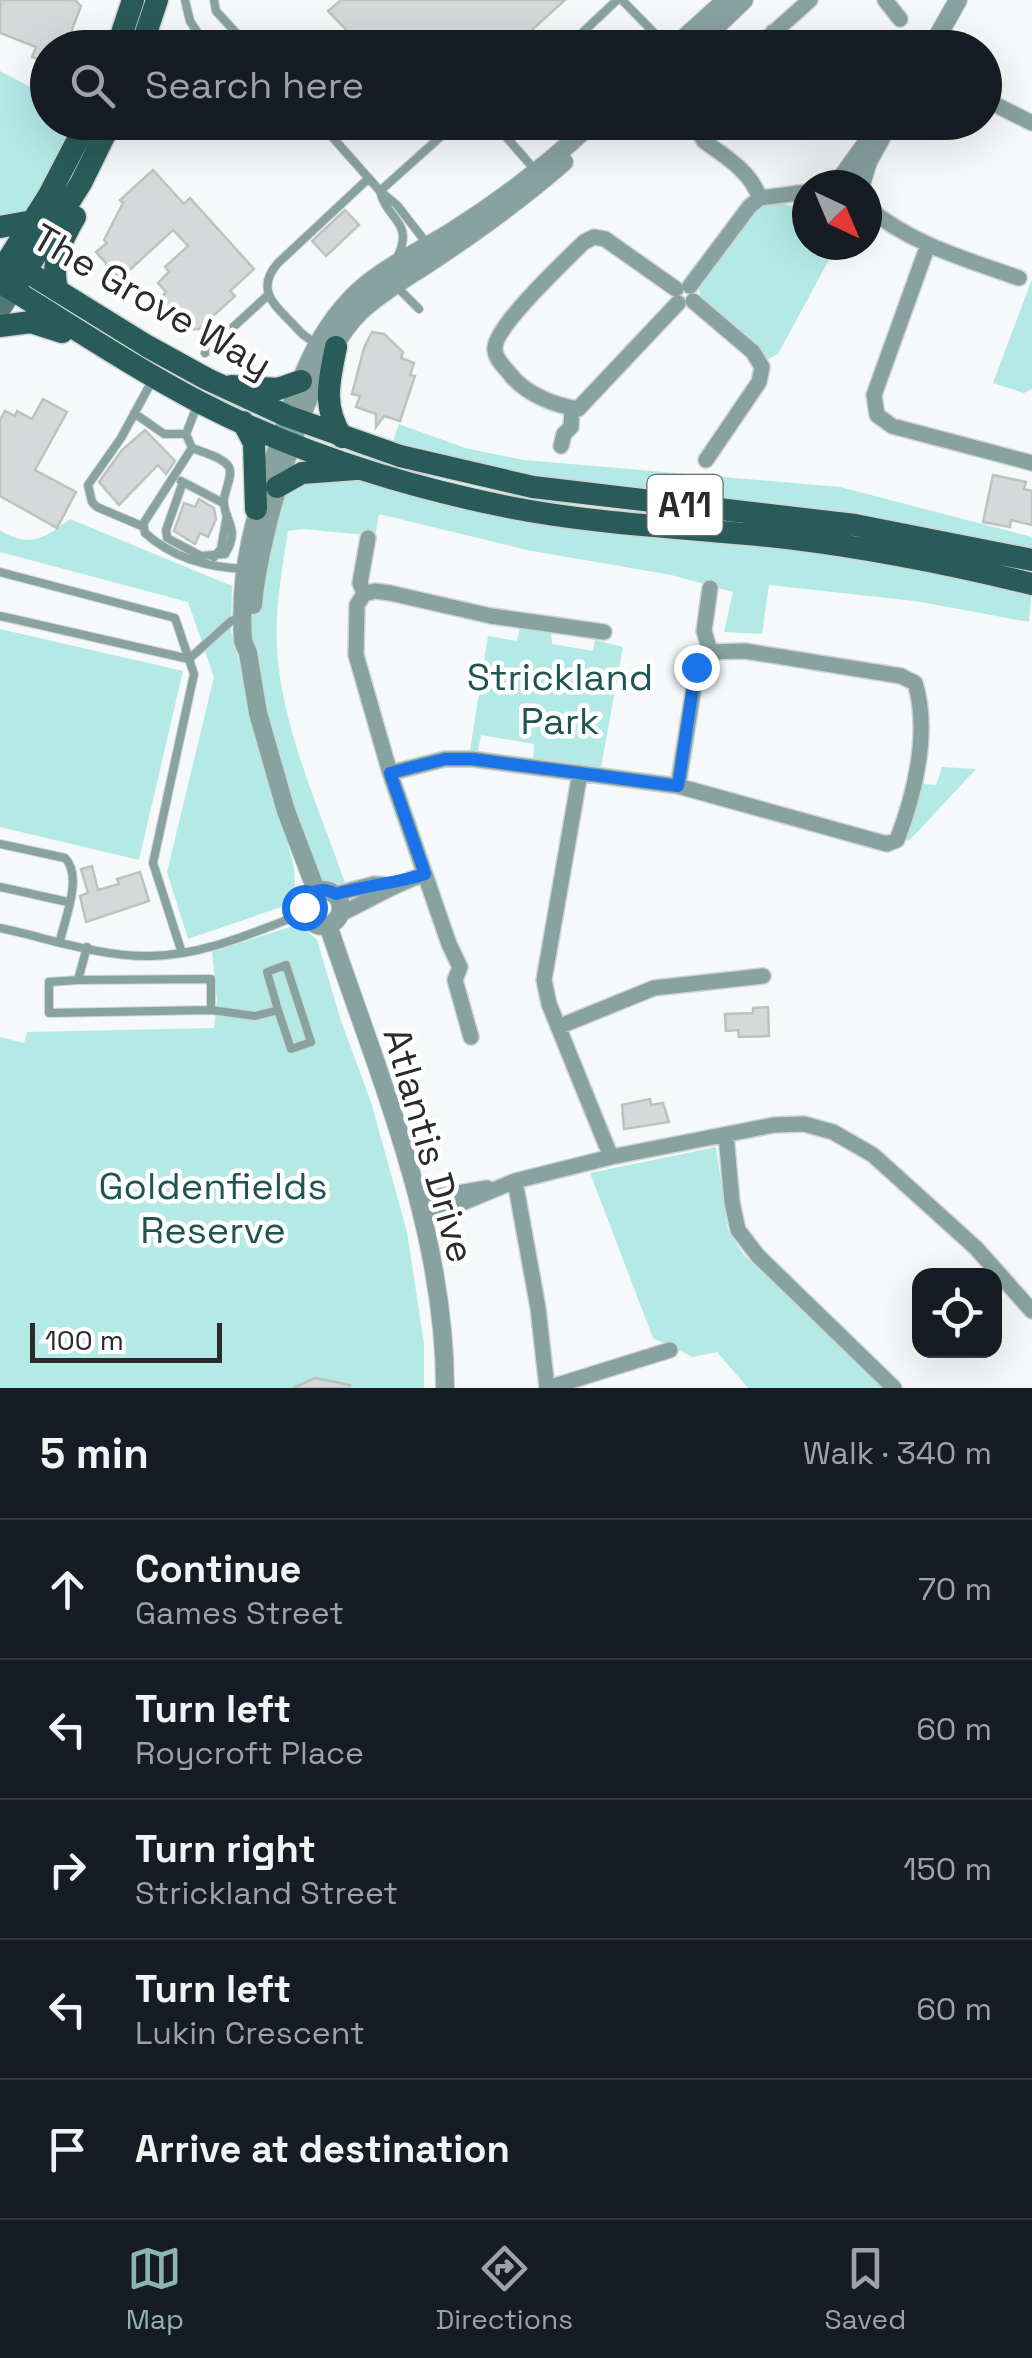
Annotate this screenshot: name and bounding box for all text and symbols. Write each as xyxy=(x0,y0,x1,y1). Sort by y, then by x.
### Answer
search box xyxy=(30,30,1002,140)
icon: search xyxy=(65,58,120,113)
text: Search here xyxy=(145,61,364,109)
north arrow xyxy=(792,170,882,260)
street label: The Grove Way xyxy=(24,213,280,389)
road number: A11 xyxy=(648,475,722,535)
route end xyxy=(674,645,720,691)
park label: Strickland Park xyxy=(467,653,653,745)
route start xyxy=(282,885,328,931)
street label: Atlantis Drive xyxy=(373,1022,485,1268)
park label: Goldenfields Reserve xyxy=(98,1162,328,1254)
map controls xyxy=(912,1268,1002,1358)
button: locate xyxy=(912,1268,1002,1358)
scale bar xyxy=(30,1318,222,1362)
text: 100 m xyxy=(45,1322,124,1358)
text: 5 min xyxy=(40,1427,149,1480)
text: Walk · 340 m xyxy=(803,1433,992,1473)
text: Continue xyxy=(135,1545,301,1593)
icon: ahead xyxy=(40,1562,95,1617)
text: 70 m xyxy=(918,1569,992,1609)
text: Games Street xyxy=(135,1593,344,1633)
text: Turn left xyxy=(135,1685,291,1733)
icon: left xyxy=(40,1702,95,1757)
text: 60 m xyxy=(916,1709,992,1749)
text: Roycroft Place xyxy=(135,1733,364,1773)
text: Turn right xyxy=(135,1825,316,1873)
icon: right xyxy=(40,1842,95,1897)
text: 150 m xyxy=(903,1849,992,1889)
text: Strickland Street xyxy=(135,1873,398,1913)
text: Turn left xyxy=(135,1965,291,2013)
icon: left xyxy=(40,1982,95,2037)
text: 60 m xyxy=(916,1989,992,2029)
text: Lukin Crescent xyxy=(135,2013,365,2053)
icon: arrive xyxy=(40,2122,95,2177)
text: Arrive at destination xyxy=(135,2125,510,2173)
tab: Map xyxy=(126,2241,184,2337)
tab: Directions xyxy=(436,2241,573,2337)
tab: Saved xyxy=(825,2241,906,2337)

